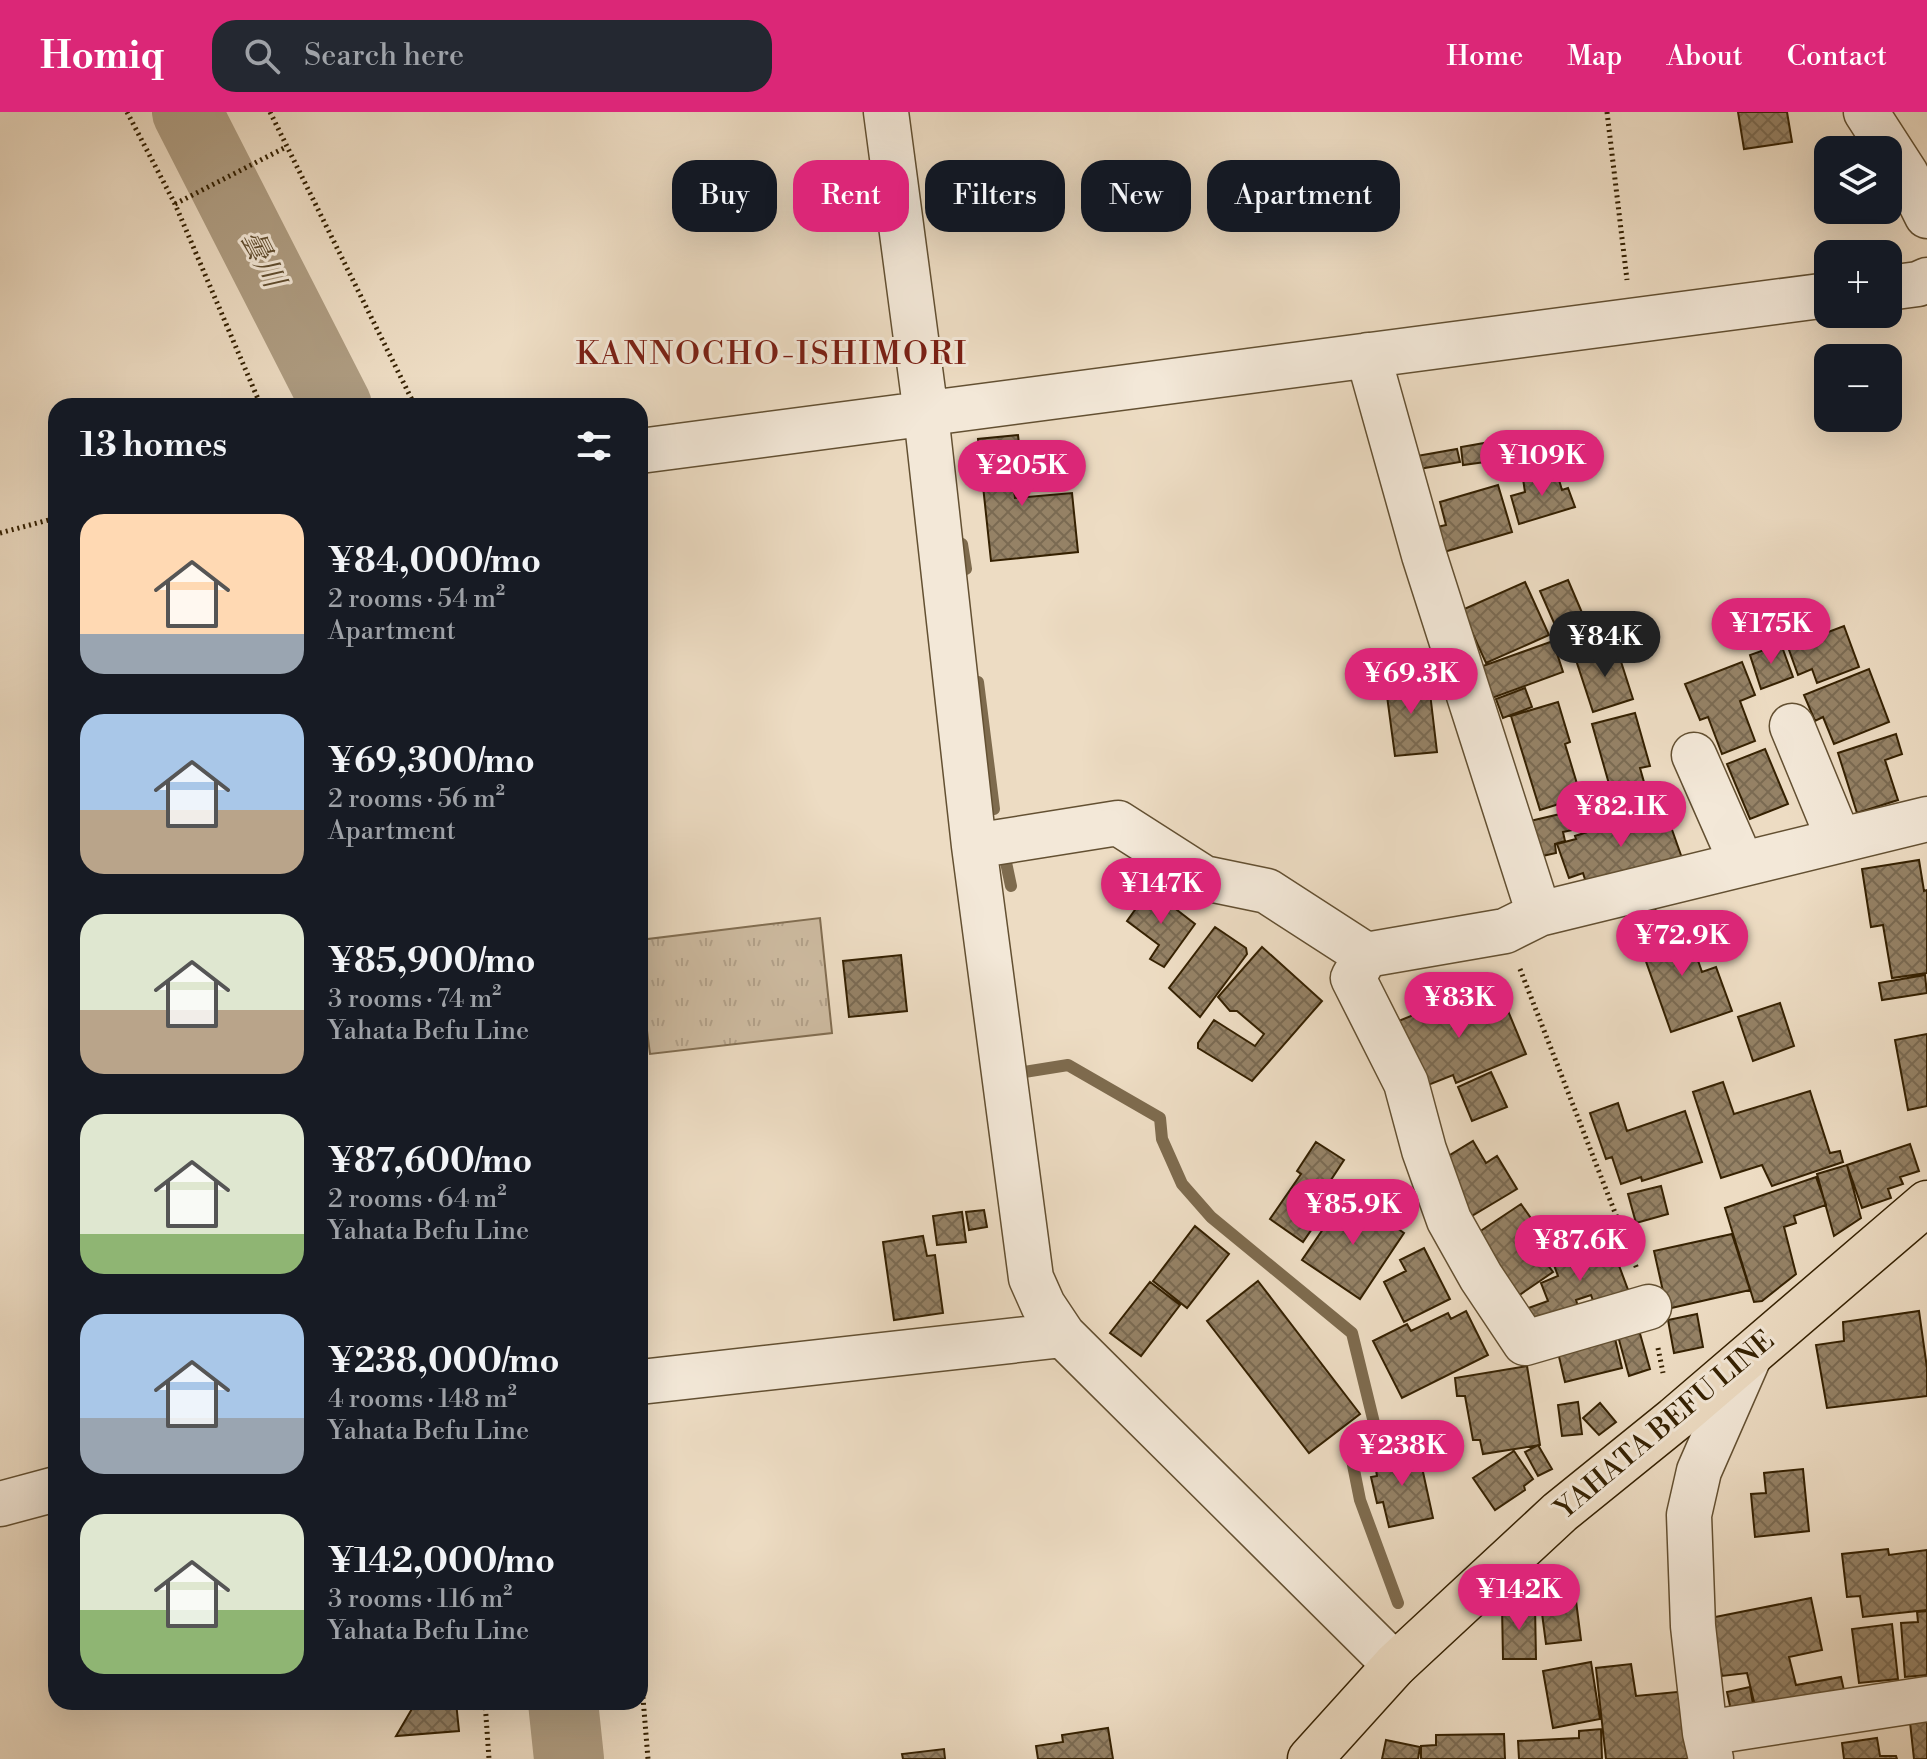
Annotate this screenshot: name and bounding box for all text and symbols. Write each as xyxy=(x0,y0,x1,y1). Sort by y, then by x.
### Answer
search box xyxy=(212,20,772,92)
text: Homiq xyxy=(40,33,164,80)
icon: search xyxy=(240,34,284,78)
text: Search here xyxy=(304,37,464,75)
text: Home xyxy=(1447,39,1523,74)
text: Map xyxy=(1567,39,1622,74)
text: About xyxy=(1666,39,1743,74)
text: Contact xyxy=(1787,39,1887,74)
map controls xyxy=(1814,136,1902,432)
button: layers xyxy=(1814,136,1902,224)
chip: Buy xyxy=(672,160,777,232)
chip: Rent xyxy=(793,160,909,232)
chip: Filters xyxy=(925,160,1065,232)
chip: New xyxy=(1081,160,1191,232)
chip: Apartment xyxy=(1207,160,1400,232)
water label: 曇川 xyxy=(231,224,294,297)
button: + xyxy=(1814,240,1902,328)
district label: KANNOCHO-ISHIMORI xyxy=(576,334,968,374)
button: − xyxy=(1814,344,1902,432)
icon: filters xyxy=(572,424,616,468)
text: 13 homes xyxy=(80,425,227,467)
pin: ¥109K xyxy=(1486,430,1598,498)
pin: ¥205K xyxy=(966,440,1078,508)
text: ¥109K xyxy=(1498,440,1586,472)
text: ¥205K xyxy=(976,450,1068,482)
text: ¥84,000/mo xyxy=(328,541,541,583)
icon: home xyxy=(144,546,240,642)
text: 2 rooms · 54 m² xyxy=(328,583,505,615)
pin: ¥175K xyxy=(1715,598,1827,666)
text: ¥175K xyxy=(1730,608,1812,640)
pin: ¥84K xyxy=(1558,611,1652,679)
text: Apartment xyxy=(328,615,456,647)
text: ¥84K xyxy=(1567,621,1643,653)
pin: ¥69.3K xyxy=(1346,648,1476,716)
text: ¥69.3K xyxy=(1363,658,1459,690)
text: ¥69,300/mo xyxy=(328,741,535,783)
icon: home xyxy=(144,746,240,842)
pin: ¥82.1K xyxy=(1556,781,1686,849)
text: 2 rooms · 56 m² xyxy=(328,783,505,815)
text: ¥82.1K xyxy=(1574,791,1668,823)
text: Apartment xyxy=(328,815,456,847)
pin: ¥147K xyxy=(1105,858,1217,926)
text: ¥147K xyxy=(1119,868,1203,900)
pin: ¥72.9K xyxy=(1617,910,1747,978)
text: ¥72.9K xyxy=(1634,920,1730,952)
text: ¥85,900/mo xyxy=(328,941,536,983)
icon: home xyxy=(144,946,240,1042)
pin: ¥83K xyxy=(1412,972,1506,1040)
text: ¥83K xyxy=(1422,982,1496,1014)
text: 3 rooms · 74 m² xyxy=(328,983,501,1015)
text: Yahata Befu Line xyxy=(328,1015,529,1047)
text: ¥87,600/mo xyxy=(328,1141,532,1183)
icon: home xyxy=(144,1146,240,1242)
pin: ¥85.9K xyxy=(1288,1179,1418,1247)
text: 2 rooms · 64 m² xyxy=(328,1183,507,1215)
text: ¥85.9K xyxy=(1304,1189,1402,1221)
text: Yahata Befu Line xyxy=(328,1215,529,1247)
pin: ¥87.6K xyxy=(1515,1215,1645,1283)
text: ¥87.6K xyxy=(1533,1225,1627,1257)
street label: YAHATA BEFU LINE xyxy=(1547,1323,1782,1528)
text: ¥238,000/mo xyxy=(328,1341,559,1383)
icon: home xyxy=(144,1346,240,1442)
text: 4 rooms · 148 m² xyxy=(328,1383,517,1415)
text: Yahata Befu Line xyxy=(328,1415,529,1447)
pin: ¥238K xyxy=(1346,1420,1458,1488)
text: ¥238K xyxy=(1357,1430,1447,1462)
text: ¥142,000/mo xyxy=(328,1541,555,1583)
icon: home xyxy=(144,1546,240,1642)
pin: ¥142K xyxy=(1463,1564,1575,1632)
text: ¥142K xyxy=(1476,1574,1562,1606)
text: 3 rooms · 116 m² xyxy=(328,1583,512,1615)
text: Yahata Befu Line xyxy=(328,1615,529,1647)

